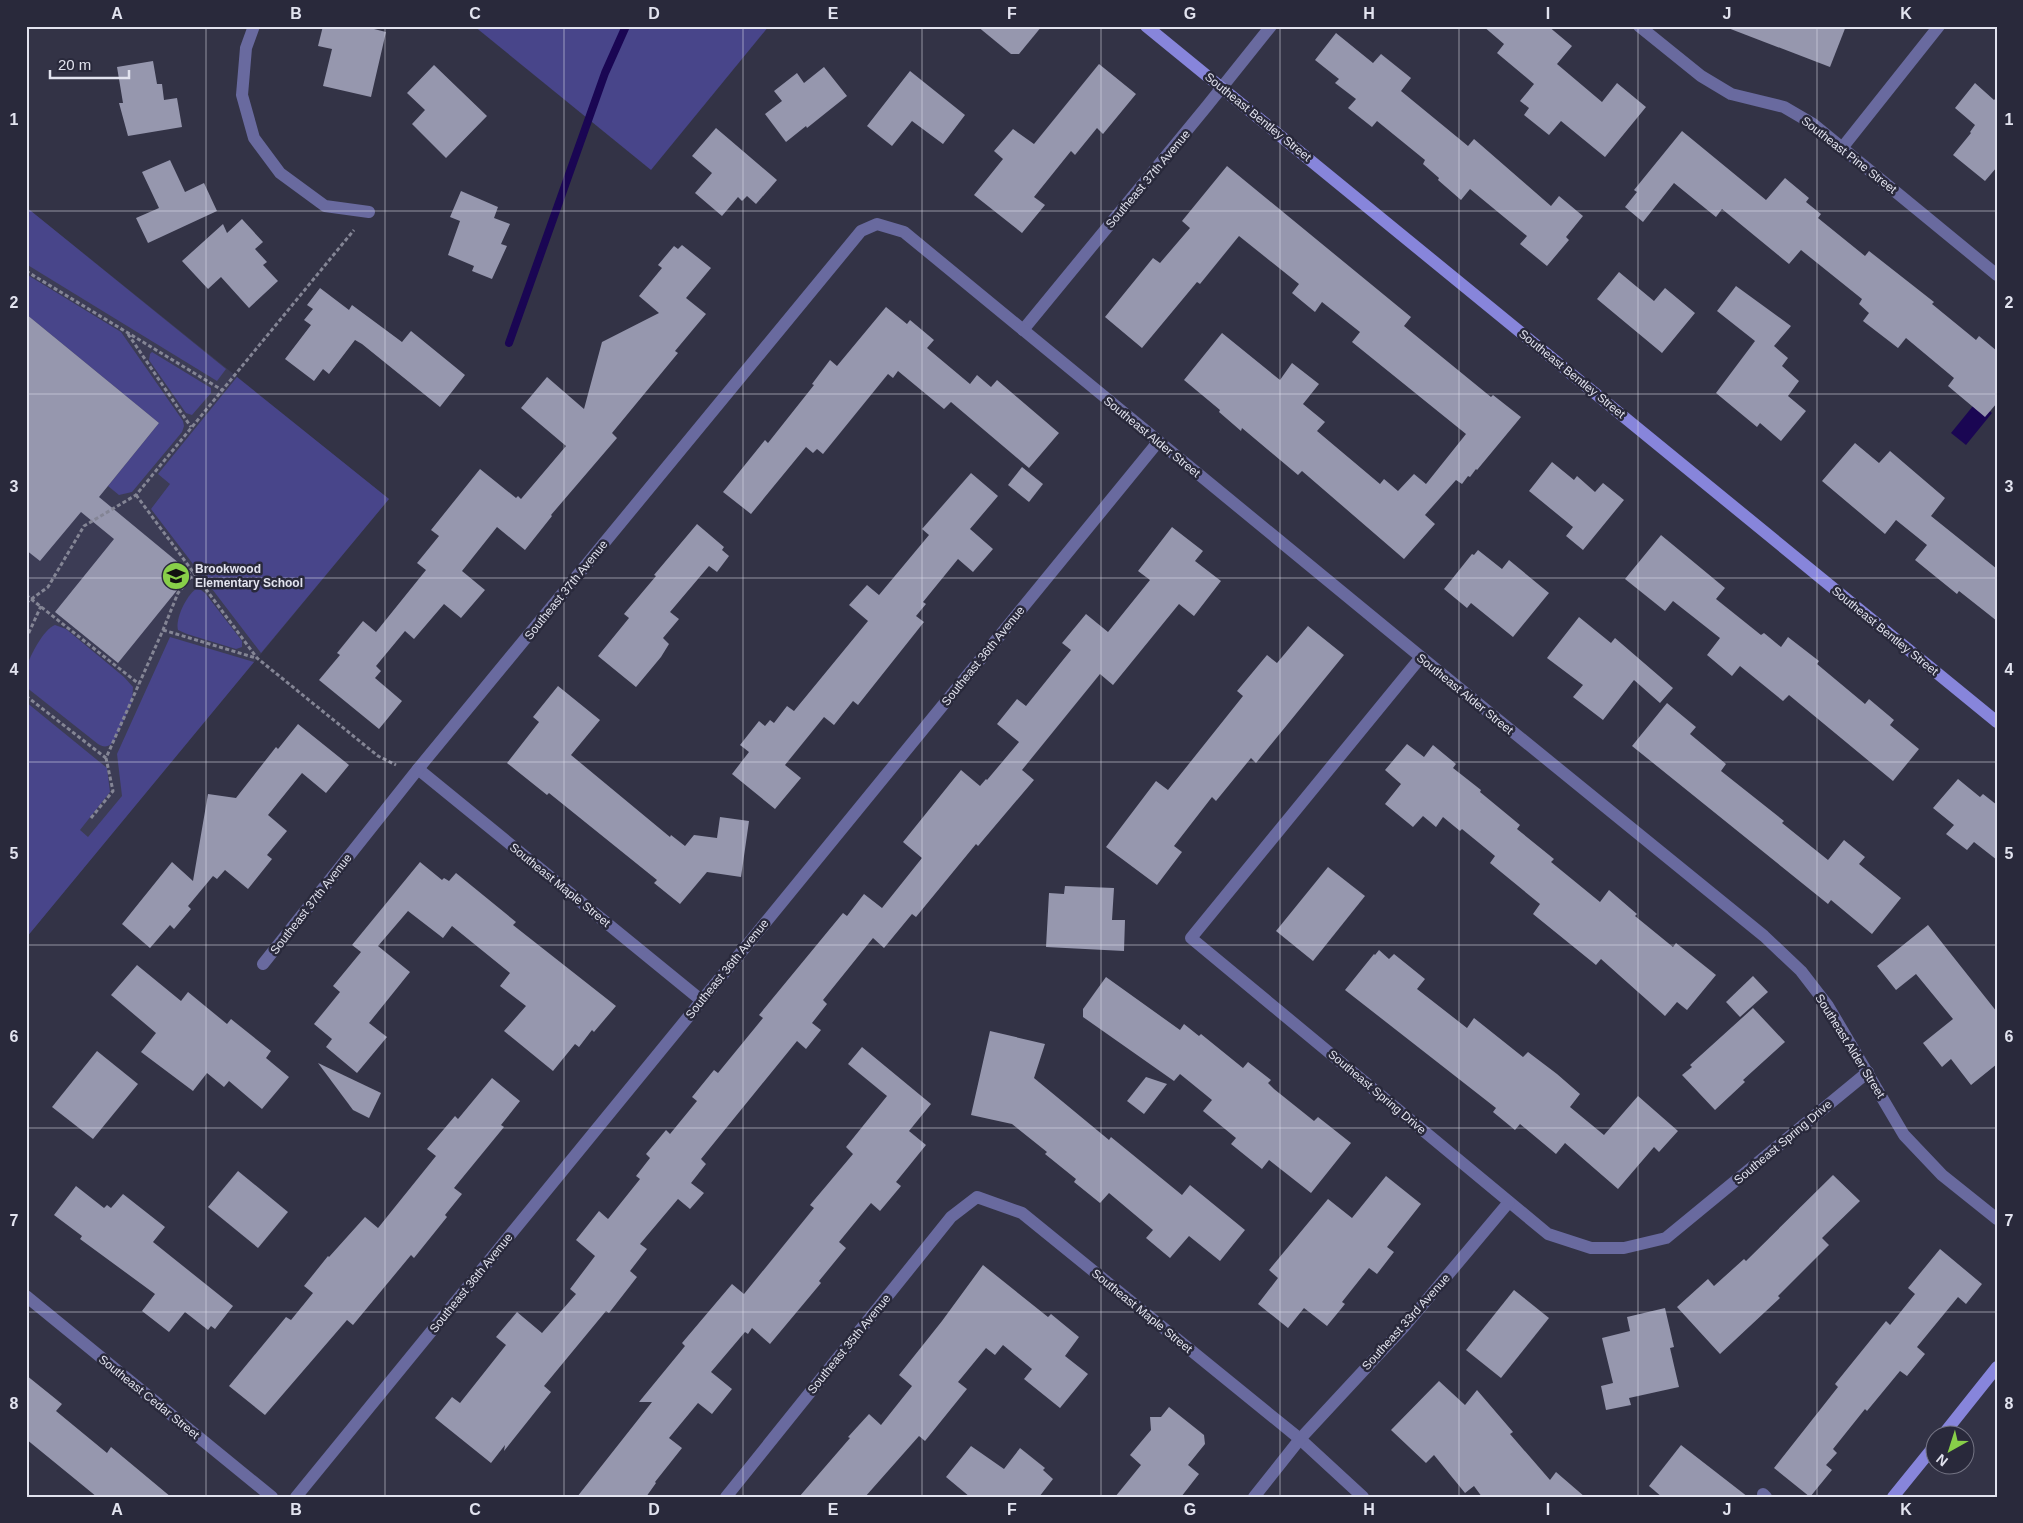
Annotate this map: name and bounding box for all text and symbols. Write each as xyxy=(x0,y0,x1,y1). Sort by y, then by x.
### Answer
text: A xyxy=(111,5,123,22)
text: B xyxy=(290,5,302,22)
text: C xyxy=(469,5,481,22)
text: D xyxy=(648,5,660,22)
text: E xyxy=(828,5,839,22)
text: F xyxy=(1007,5,1017,22)
text: G xyxy=(1184,5,1196,22)
text: H xyxy=(1363,5,1375,22)
text: I xyxy=(1546,5,1550,22)
text: J xyxy=(1723,5,1731,22)
text: K xyxy=(1900,5,1912,22)
scale bar xyxy=(50,48,129,80)
text: 20 m xyxy=(58,56,91,73)
street label: Southeast Bentley Street xyxy=(1202,70,1315,165)
text: 1 xyxy=(10,111,19,128)
text: 1 xyxy=(2005,111,2014,128)
street label: Southeast Pine Street xyxy=(1799,114,1900,197)
street label: Southeast 37th Avenue xyxy=(1103,127,1193,231)
text: 2 xyxy=(10,294,19,311)
text: 2 xyxy=(2005,294,2014,311)
street label: Southeast Bentley Street xyxy=(1516,327,1629,422)
street label: Southeast Alder Street xyxy=(1101,394,1204,481)
text: 3 xyxy=(10,478,19,495)
text: 3 xyxy=(2005,478,2014,495)
street label: Southeast 37th Avenue xyxy=(522,537,611,643)
school or university icon: Brookwood Elementary School xyxy=(161,561,191,591)
place label: Brookwood Elementary School xyxy=(195,562,303,590)
street label: Southeast Bentley Street xyxy=(1829,584,1942,679)
street label: Southeast 36th Avenue xyxy=(939,603,1028,709)
street label: Southeast Alder Street xyxy=(1414,651,1517,738)
text: 4 xyxy=(10,661,19,678)
text: 4 xyxy=(2005,661,2014,678)
street label: Southeast Maple Street xyxy=(507,840,614,930)
text: 5 xyxy=(10,845,19,862)
text: 5 xyxy=(2005,845,2014,862)
street label: Southeast 37th Avenue xyxy=(267,851,355,957)
street label: Southeast 36th Avenue xyxy=(683,916,772,1022)
street label: Southeast Alder Street xyxy=(1812,991,1888,1101)
text: 6 xyxy=(10,1028,19,1045)
text: 6 xyxy=(2005,1028,2014,1045)
street label: Southeast Spring Drive xyxy=(1325,1047,1429,1137)
street label: Southeast Spring Drive xyxy=(1731,1097,1835,1187)
text: 7 xyxy=(10,1212,19,1229)
text: 7 xyxy=(2005,1212,2014,1229)
street label: Southeast 36th Avenue xyxy=(427,1230,516,1336)
street label: Southeast Maple Street xyxy=(1089,1266,1196,1356)
street label: Southeast 33rd Avenue xyxy=(1359,1271,1453,1373)
street label: Southeast 35th Avenue xyxy=(805,1291,894,1397)
street label: Southeast Cedar Street xyxy=(96,1352,203,1442)
text: 8 xyxy=(10,1395,19,1412)
text: 8 xyxy=(2005,1395,2014,1412)
north arrow xyxy=(1926,1426,1976,1476)
text: N xyxy=(1933,1451,1951,1470)
text: A xyxy=(111,1501,123,1518)
text: B xyxy=(290,1501,302,1518)
text: C xyxy=(469,1501,481,1518)
text: D xyxy=(648,1501,660,1518)
text: E xyxy=(828,1501,839,1518)
text: F xyxy=(1007,1501,1017,1518)
text: G xyxy=(1184,1501,1196,1518)
text: H xyxy=(1363,1501,1375,1518)
text: I xyxy=(1546,1501,1550,1518)
text: J xyxy=(1723,1501,1731,1518)
text: K xyxy=(1900,1501,1912,1518)

